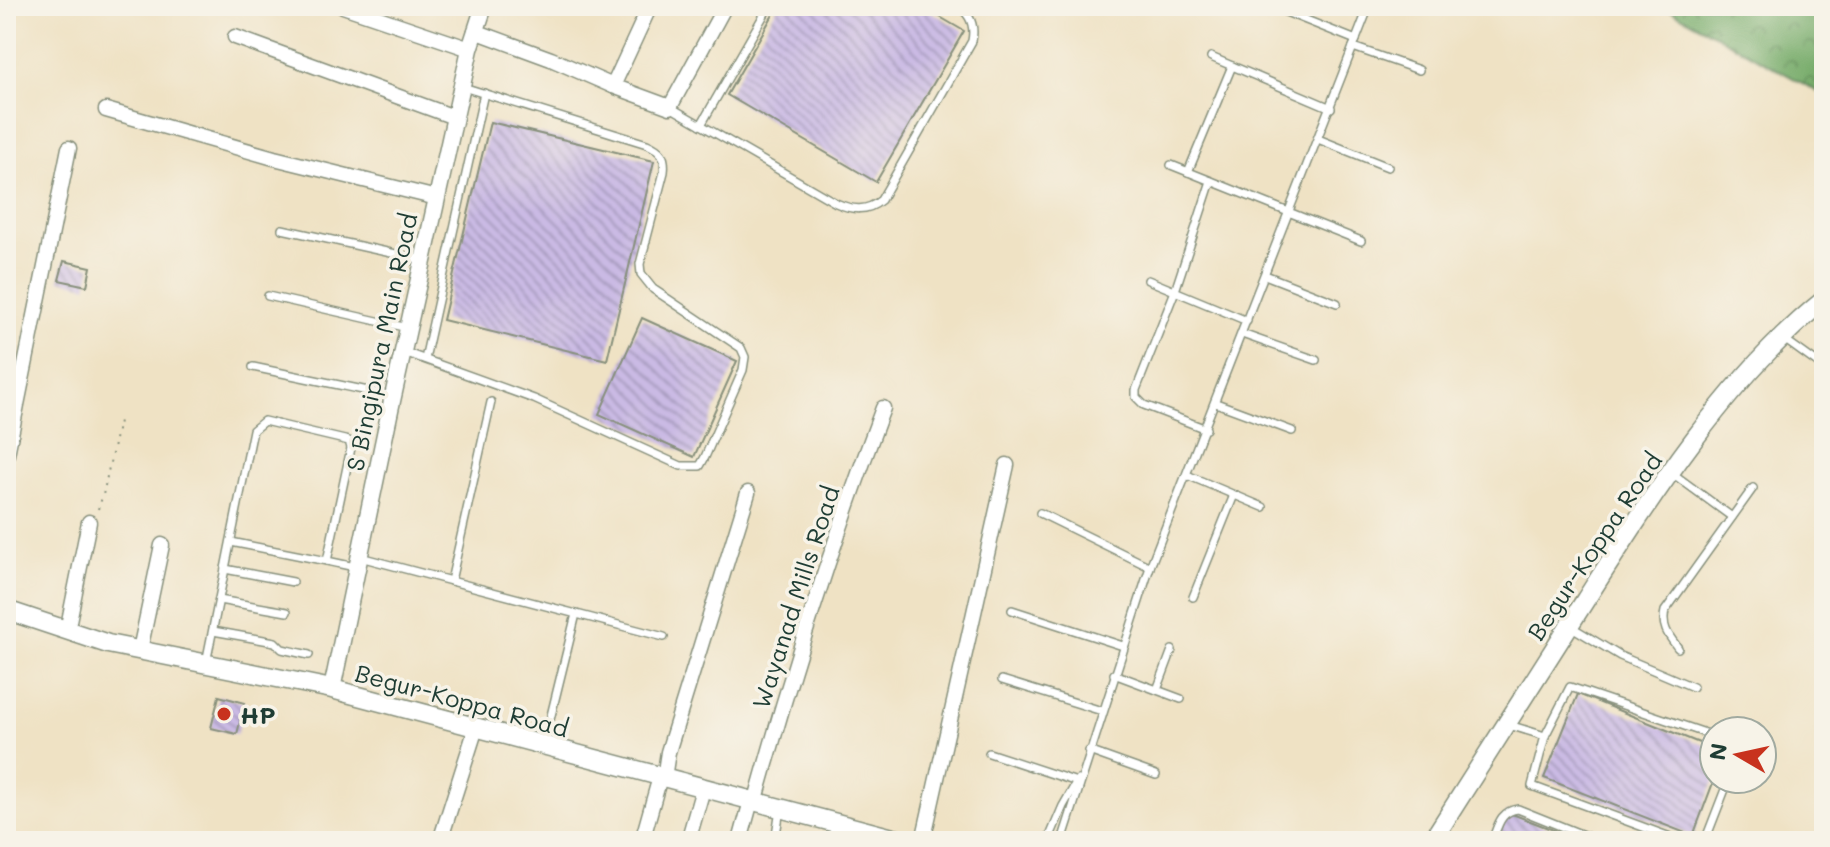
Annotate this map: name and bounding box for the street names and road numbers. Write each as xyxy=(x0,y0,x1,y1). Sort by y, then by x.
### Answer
street label: S Bingipura Main Road xyxy=(339,210,423,474)
street label: Begur-Koppa Road xyxy=(1520,446,1668,646)
street label: Wayanad Mills Road xyxy=(744,482,846,712)
street label: Begur-Koppa Road xyxy=(352,657,572,743)

